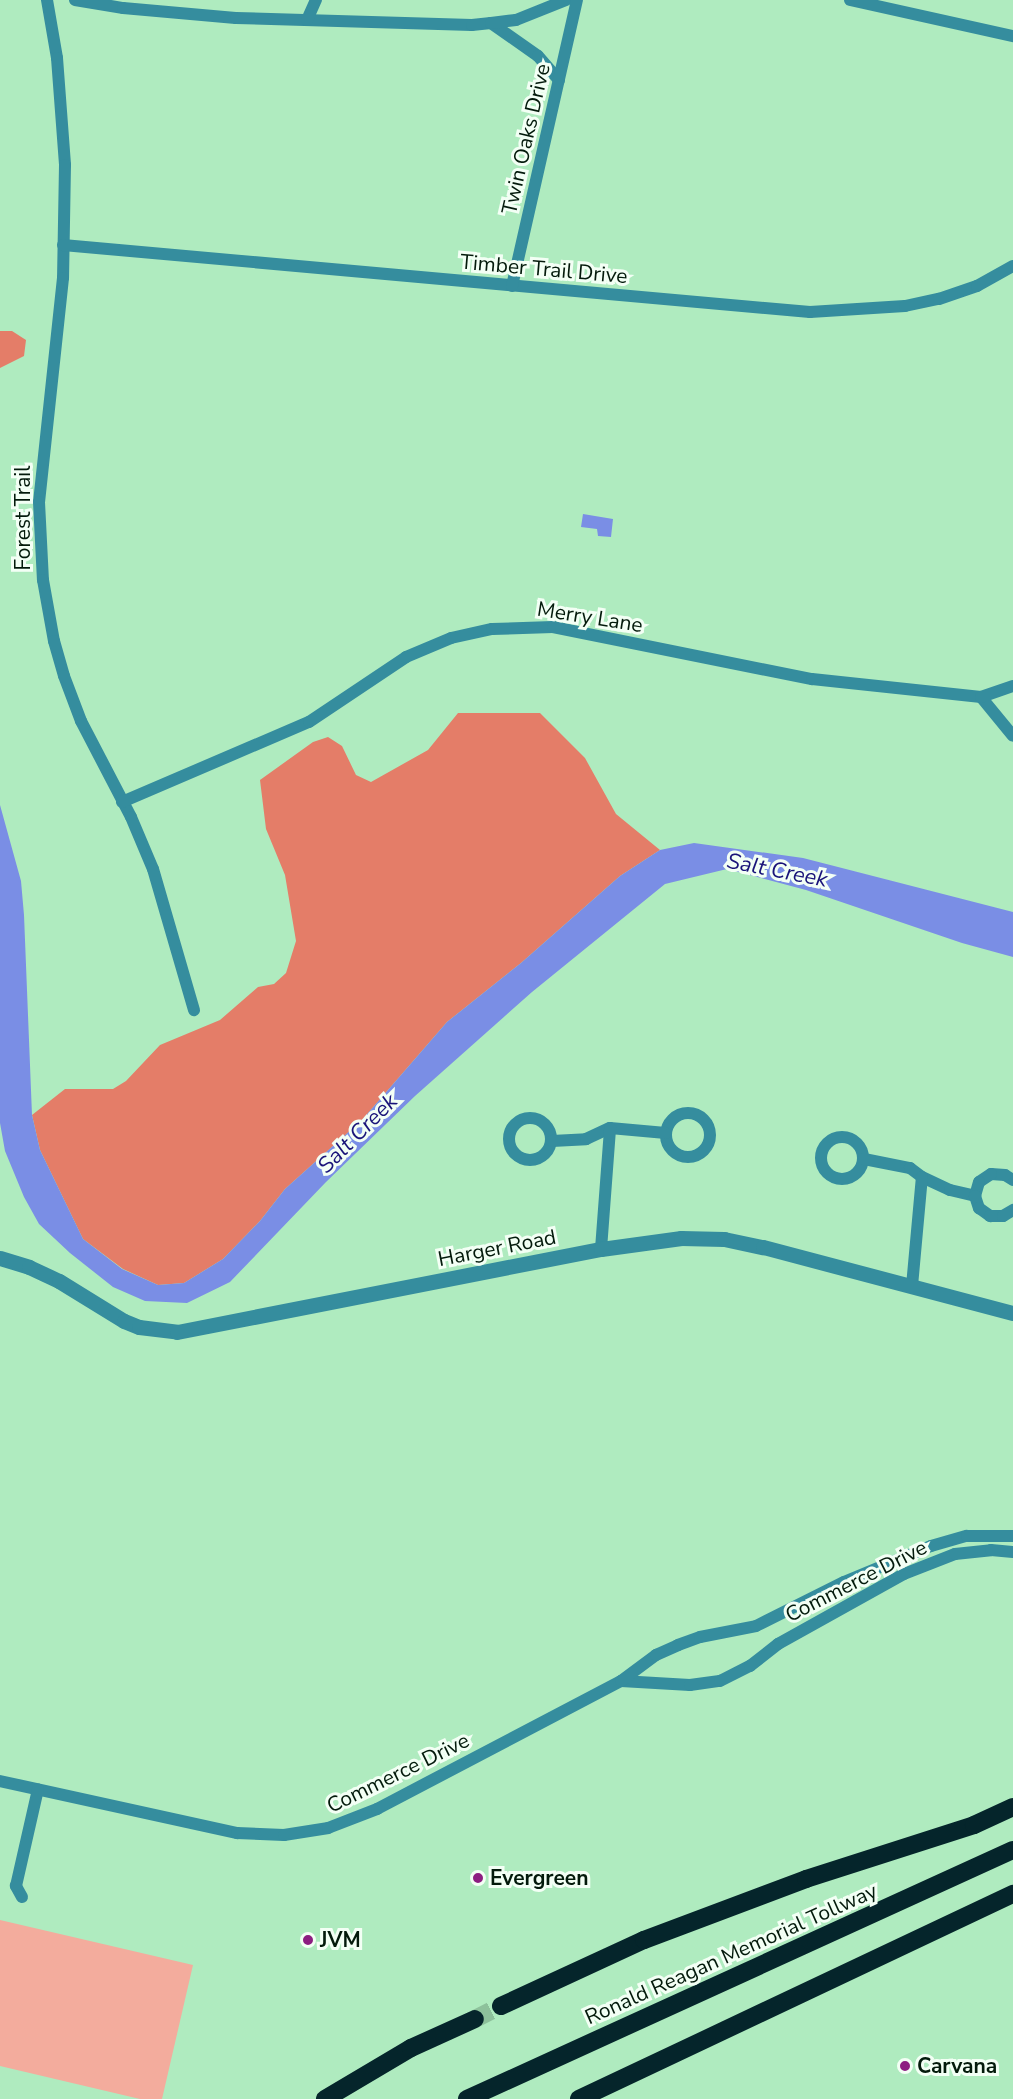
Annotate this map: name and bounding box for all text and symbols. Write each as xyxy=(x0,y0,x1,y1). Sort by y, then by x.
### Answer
street label: Twin Oaks Drive xyxy=(496,61,556,217)
street label: Timber Trail Drive xyxy=(459,249,629,289)
street label: Forest Trail xyxy=(10,466,36,570)
street label: Merry Lane xyxy=(535,596,645,638)
water label: Salt Creek xyxy=(725,848,829,894)
water label: Salt Creek xyxy=(313,1089,403,1179)
street label: Harger Road xyxy=(436,1224,558,1272)
street label: Commerce Drive xyxy=(781,1534,931,1628)
street label: Commerce Drive xyxy=(323,1728,473,1818)
place label: Evergreen xyxy=(490,1865,588,1891)
marker: Evergreen xyxy=(471,1871,485,1885)
street label: Ronald Reagan Memorial Tollway xyxy=(581,1878,881,2030)
place label: JVM xyxy=(320,1927,361,1953)
marker: JVM xyxy=(301,1933,315,1947)
place label: Carvana xyxy=(917,2053,997,2079)
marker: Carvana xyxy=(898,2059,912,2073)

